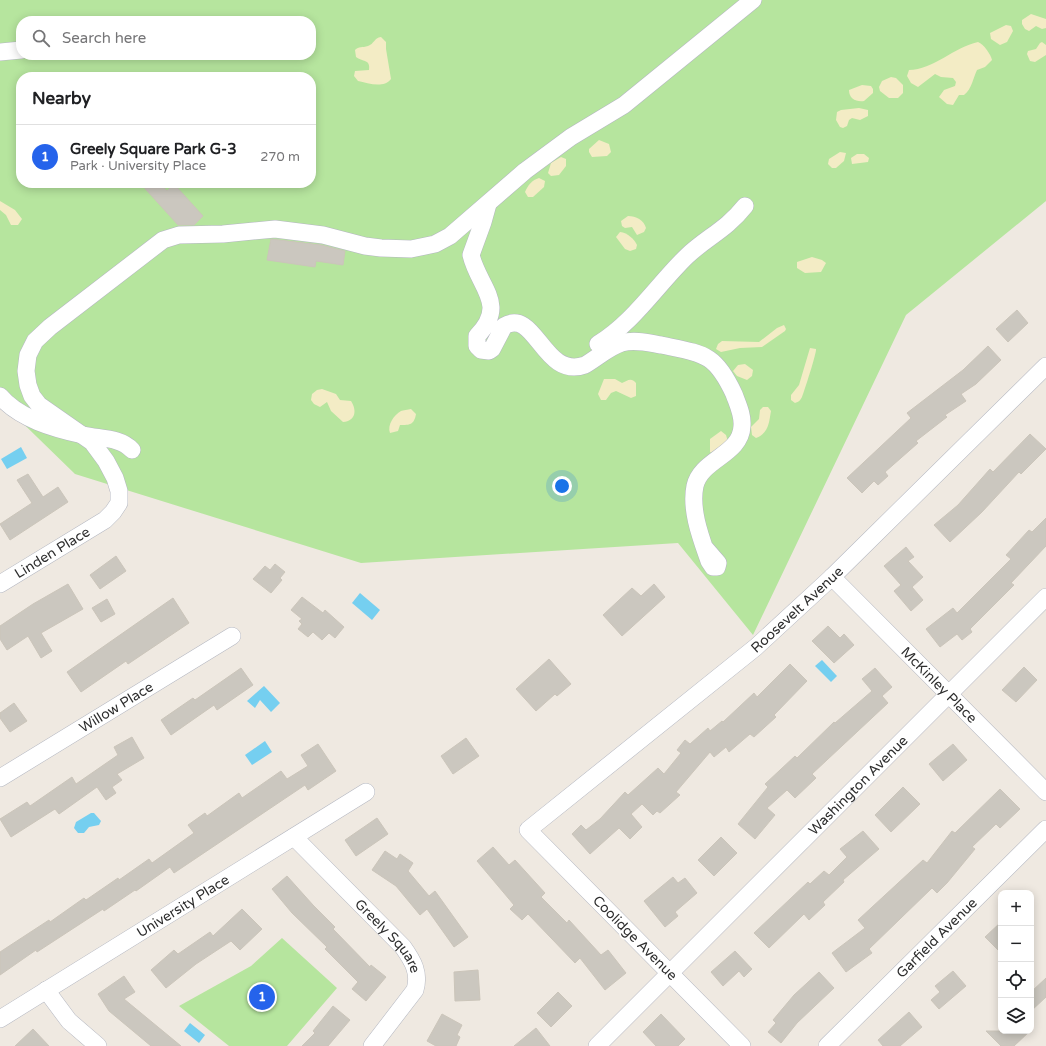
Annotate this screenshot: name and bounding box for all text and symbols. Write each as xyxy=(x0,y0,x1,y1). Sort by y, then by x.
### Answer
search box xyxy=(16,16,316,60)
icon: search xyxy=(30,27,52,49)
text: Search here xyxy=(62,29,146,47)
text: Nearby xyxy=(32,88,91,109)
text: Greely Square Park G-3 xyxy=(70,140,237,158)
text: 1 xyxy=(41,149,49,165)
text: 270 m xyxy=(260,149,300,165)
text: Park · University Place xyxy=(70,158,206,174)
your location xyxy=(552,476,572,496)
street label: Linden Place xyxy=(11,523,93,582)
street label: Roosevelt Avenue xyxy=(747,562,847,656)
street label: McKinley Place xyxy=(898,643,981,726)
street label: Willow Place xyxy=(76,678,156,736)
street label: Washington Avenue xyxy=(805,732,911,838)
street label: University Place xyxy=(133,871,232,941)
map controls xyxy=(998,890,1034,1034)
button: + xyxy=(998,890,1034,926)
street label: Coolidge Avenue xyxy=(589,892,681,984)
street label: Garfield Avenue xyxy=(892,894,980,981)
street label: Greely Square xyxy=(352,895,424,975)
button: − xyxy=(998,926,1034,962)
button: locate xyxy=(998,962,1034,998)
pin: 1 xyxy=(249,982,275,1012)
button: layers xyxy=(998,998,1034,1034)

